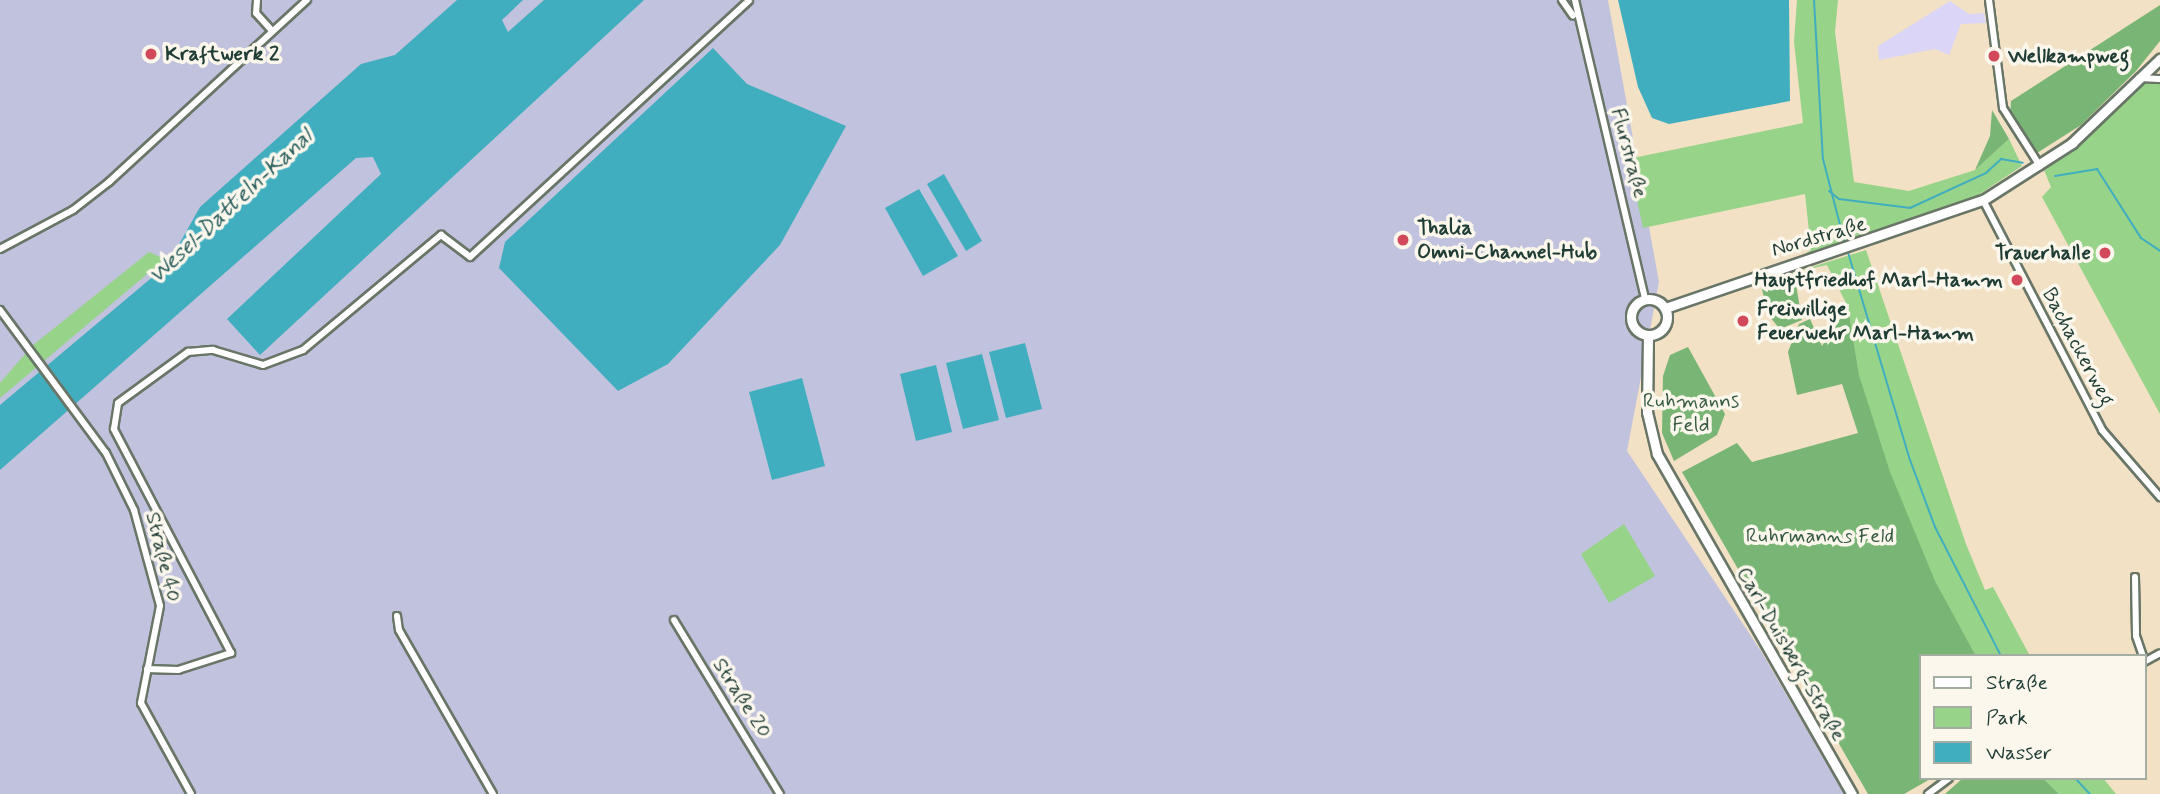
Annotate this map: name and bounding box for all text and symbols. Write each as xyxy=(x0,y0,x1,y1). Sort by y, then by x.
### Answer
place label: Kraftwerk 2 xyxy=(165,41,279,67)
place label: Wellkampweg xyxy=(2008,43,2129,69)
marker: Kraftwerk 2 xyxy=(143,46,159,62)
marker: Wellkampweg xyxy=(1986,48,2002,64)
street label: Flurstraße xyxy=(1605,105,1653,201)
water label: Wesel-Datteln-Kanal xyxy=(143,124,319,290)
street label: Nordstraße xyxy=(1769,211,1869,263)
place label: Thalia Omni-Channel-Hub xyxy=(1417,215,1597,265)
marker: Thalia Omni-Channel-Hub xyxy=(1395,232,1411,248)
place label: Trauerhalle xyxy=(1995,240,2091,266)
marker: Trauerhalle xyxy=(2097,245,2113,261)
place label: Hauptfriedhof Marl-Hamm xyxy=(1758,267,2003,293)
marker: Hauptfriedhof Marl-Hamm xyxy=(2009,272,2025,288)
street label: Bachackerweg xyxy=(2036,284,2120,410)
place label: Freiwillige Feuerwehr Marl-Hamm xyxy=(1757,296,1971,346)
marker: Freiwillige Feuerwehr Marl-Hamm xyxy=(1735,313,1751,329)
park label: Ruhmanns Feld xyxy=(1643,388,1739,438)
street label: Straße 40 xyxy=(140,509,186,605)
park label: Ruhrmanns Feld xyxy=(1745,523,1895,549)
street label: Carl-Duisberg-Straße xyxy=(1731,562,1851,746)
street label: Straße 20 xyxy=(707,653,777,743)
legend xyxy=(1918,654,2146,780)
text: Straße xyxy=(1986,669,2048,697)
text: Park xyxy=(1986,704,2028,732)
text: Wasser xyxy=(1986,739,2052,767)

